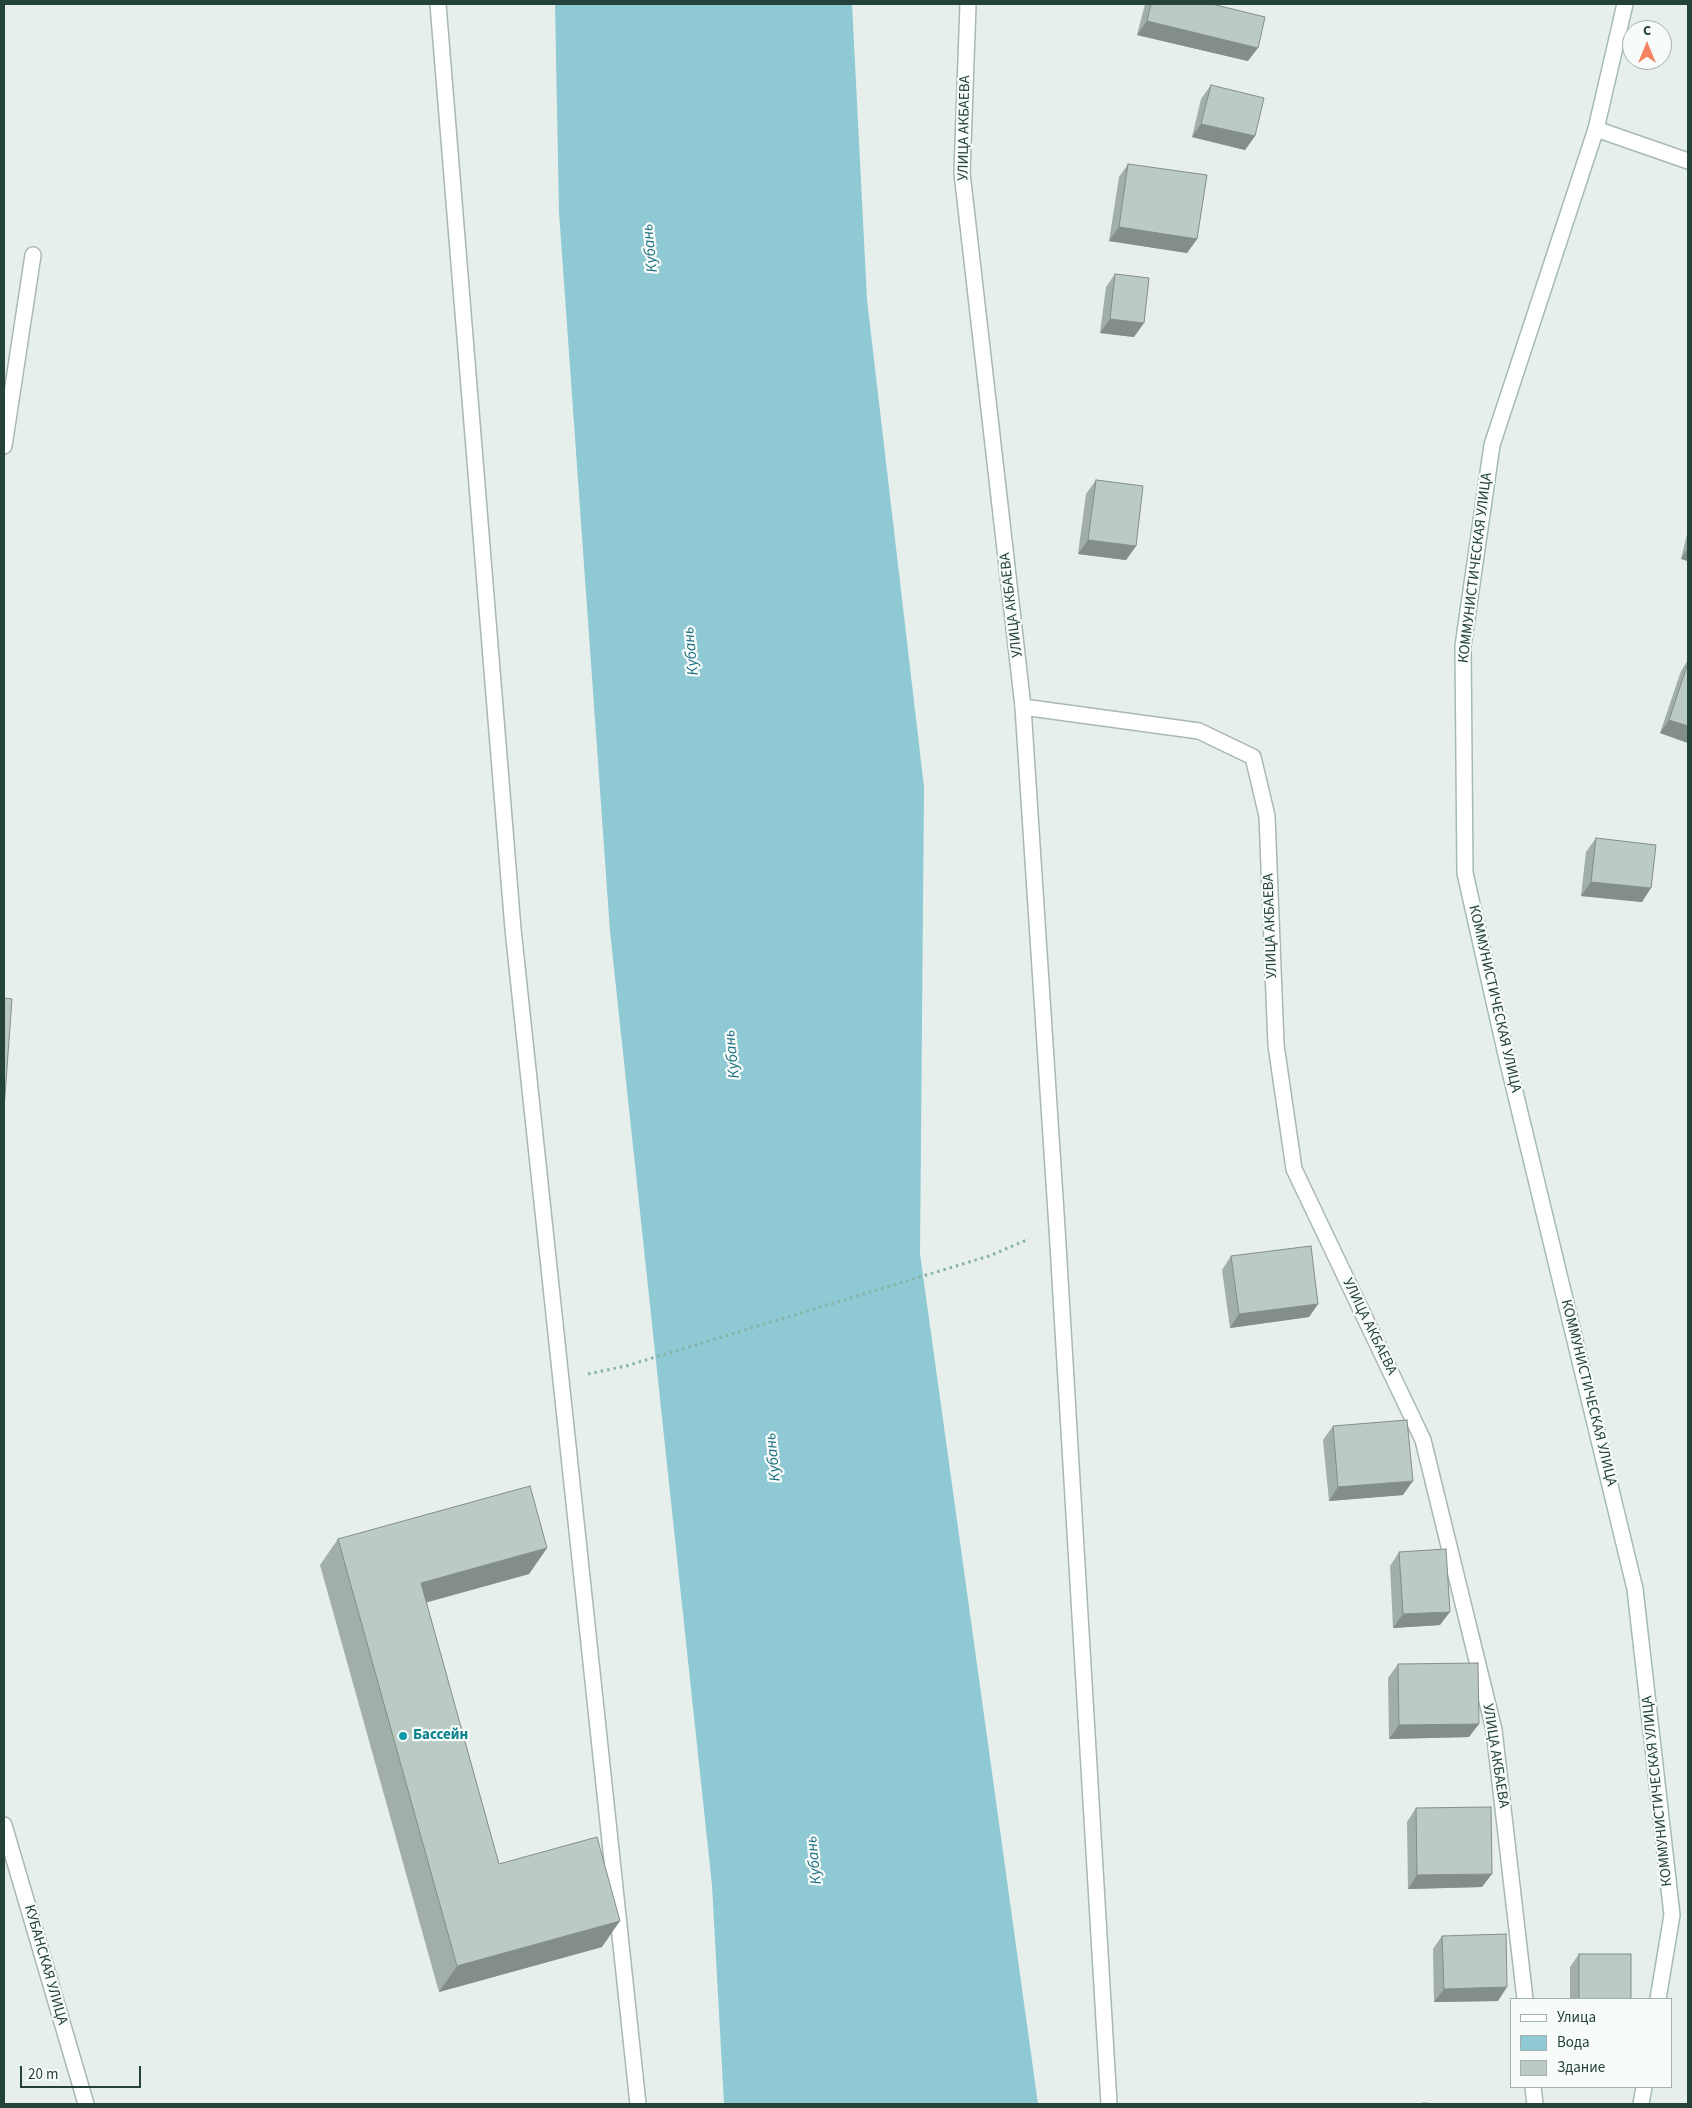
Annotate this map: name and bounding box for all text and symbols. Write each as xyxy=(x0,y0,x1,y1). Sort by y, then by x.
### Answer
north arrow xyxy=(1622,20,1672,70)
text: С xyxy=(1643,21,1651,41)
street label: УЛИЦА АКБАЕВА xyxy=(955,75,975,181)
water label: Кубань xyxy=(639,223,663,273)
street label: КОММУНИСТИЧЕСКАЯ УЛИЦА xyxy=(1455,472,1497,664)
street label: УЛИЦА АКБАЕВА xyxy=(997,552,1027,658)
water label: Кубань xyxy=(680,626,704,676)
street label: УЛИЦА АКБАЕВА xyxy=(1260,873,1282,979)
street label: КОММУНИСТИЧЕСКАЯ УЛИЦА xyxy=(1464,904,1524,1094)
water label: Кубань xyxy=(721,1029,745,1079)
street label: УЛИЦА АКБАЕВА xyxy=(1338,1276,1400,1378)
street label: КОММУНИСТИЧЕСКАЯ УЛИЦА xyxy=(1556,1298,1620,1488)
water label: Кубань xyxy=(762,1432,786,1482)
street label: КОММУНИСТИЧЕСКАЯ УЛИЦА xyxy=(1639,1695,1677,1887)
street label: УЛИЦА АКБАЕВА xyxy=(1478,1703,1512,1809)
place label: Бассейн xyxy=(413,1727,468,1745)
marker: Бассейн xyxy=(397,1730,409,1742)
water label: Кубань xyxy=(803,1835,827,1885)
street label: КУБАНСКАЯ УЛИЦА xyxy=(19,1903,71,2027)
legend xyxy=(1510,1998,1672,2088)
text: Улица xyxy=(1557,2007,1596,2028)
text: Вода xyxy=(1557,2032,1590,2053)
scale bar xyxy=(22,2056,144,2088)
text: Здание xyxy=(1557,2057,1605,2078)
text: 20 m xyxy=(28,2064,58,2085)

